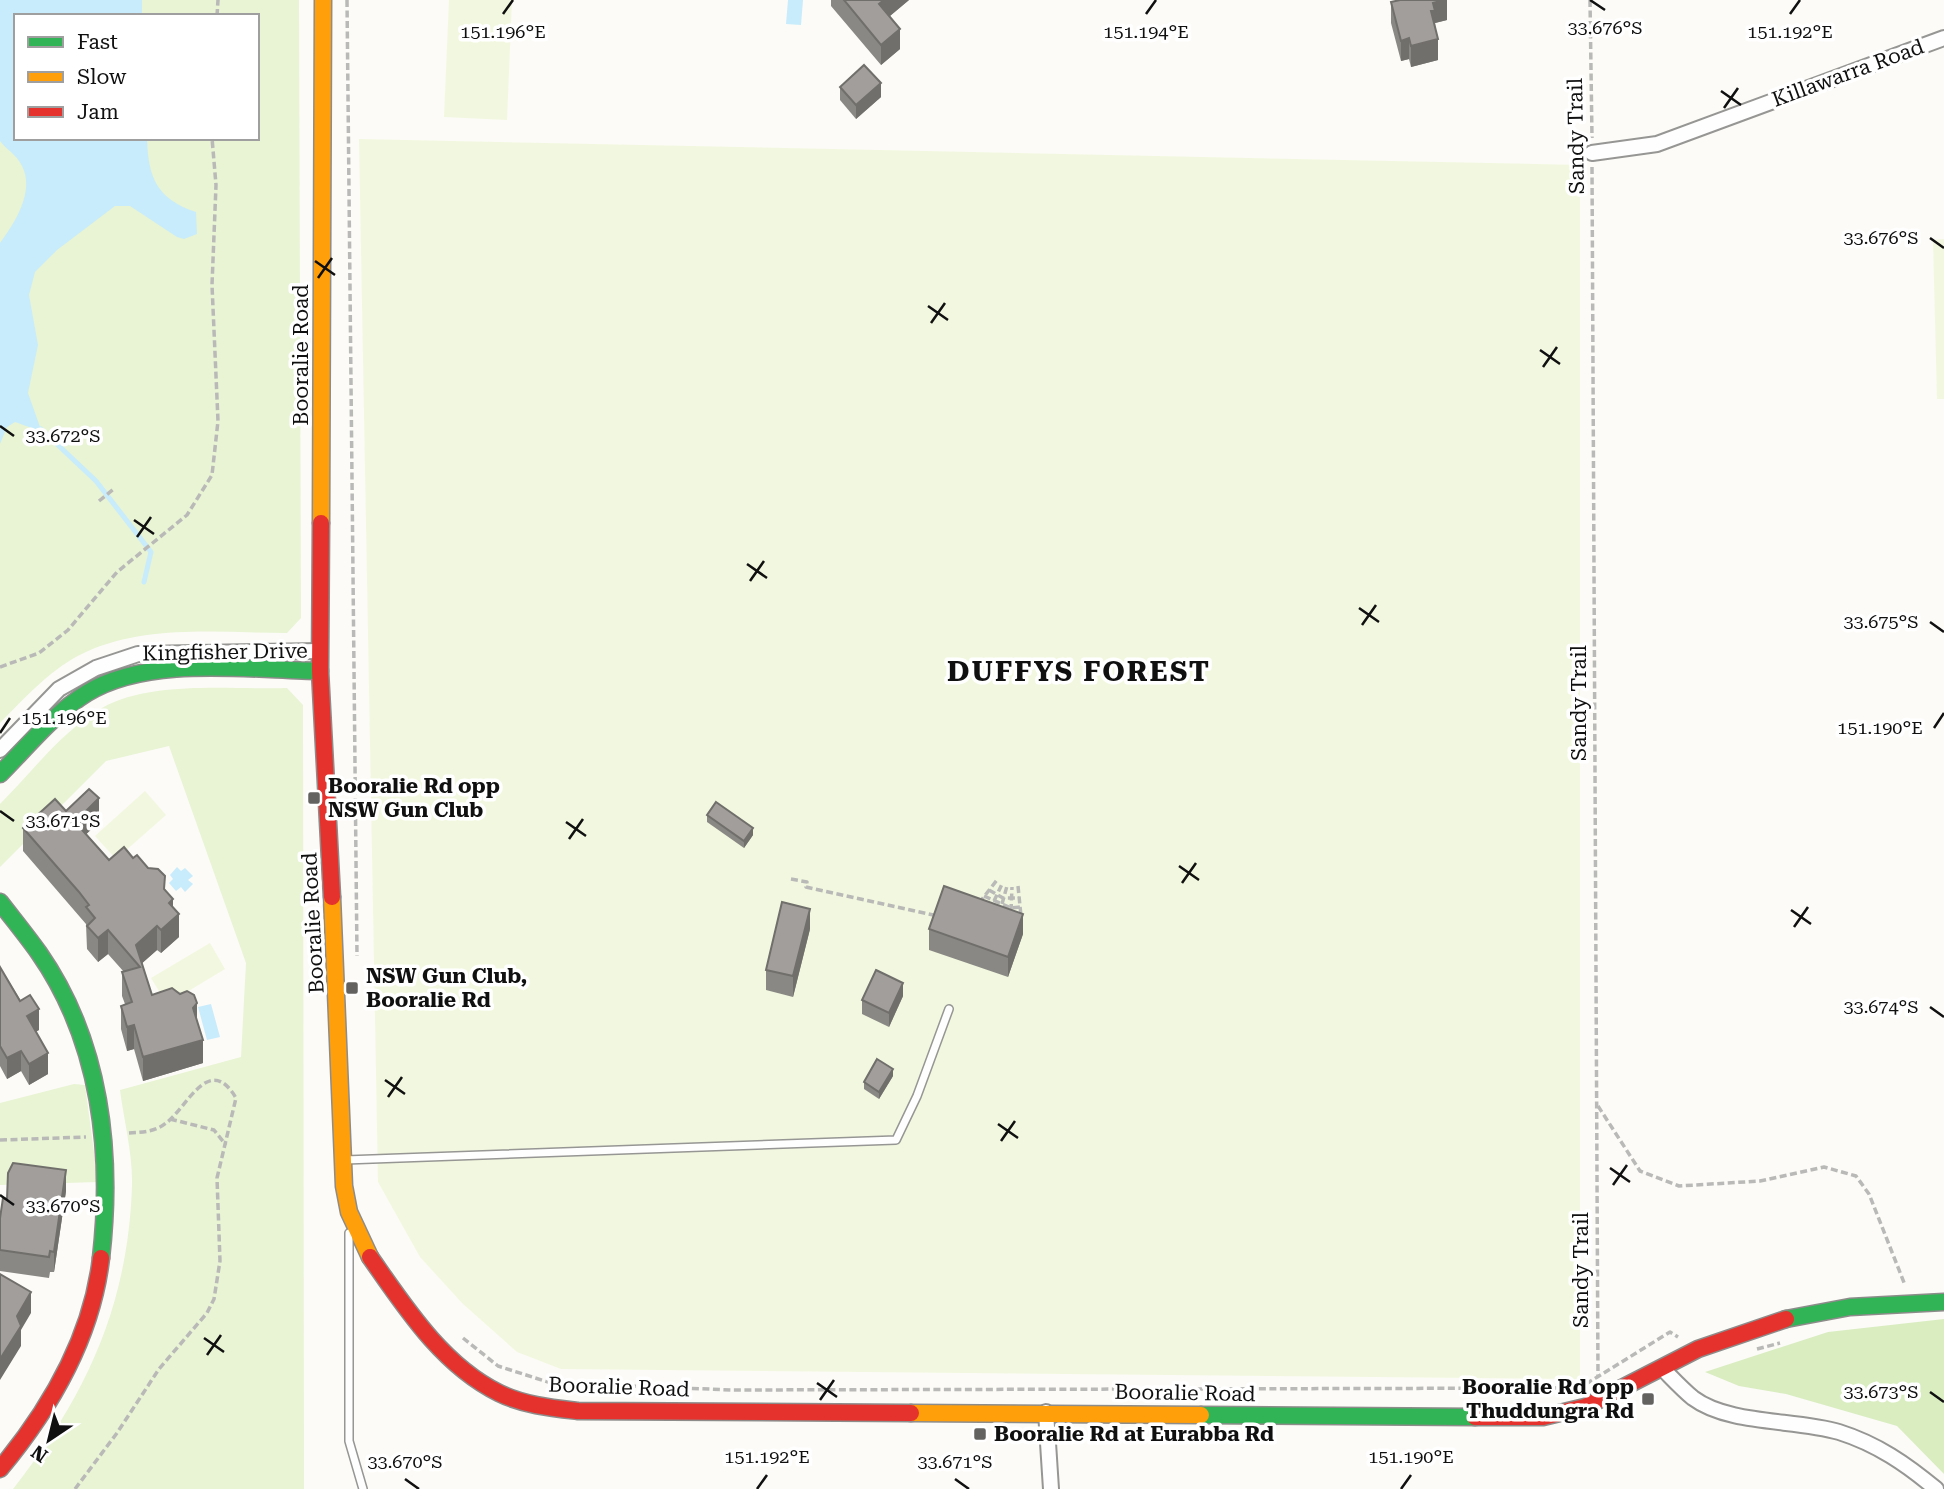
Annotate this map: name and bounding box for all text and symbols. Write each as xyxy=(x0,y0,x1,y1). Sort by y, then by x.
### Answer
legend xyxy=(14,14,259,140)
text: 33.676°S xyxy=(1568,17,1643,38)
text: 151.196°E xyxy=(460,21,546,42)
text: 151.194°E xyxy=(1103,21,1189,42)
text: 151.192°E xyxy=(1747,21,1833,42)
text: Fast xyxy=(77,30,118,54)
street label: Killawarra Road xyxy=(1769,34,1928,112)
text: Slow xyxy=(77,65,127,89)
street label: Sandy Trail xyxy=(1563,77,1589,194)
text: Jam xyxy=(77,100,119,124)
text: 33.676°S xyxy=(1844,227,1919,248)
street label: Booralie Road xyxy=(289,284,313,426)
text: 33.672°S xyxy=(26,425,101,446)
text: 33.675°S xyxy=(1844,611,1919,632)
street label: Kingfisher Drive xyxy=(142,639,308,665)
street label: Sandy Trail xyxy=(1567,644,1591,761)
district label: DUFFYS FOREST xyxy=(947,655,1211,688)
text: 151.196°E xyxy=(21,707,107,728)
text: 151.190°E xyxy=(1837,717,1923,738)
place label: Booralie Rd opp NSW Gun Club xyxy=(328,774,500,822)
marker: Booralie Rd opp NSW Gun Club xyxy=(306,790,322,806)
text: 33.671°S xyxy=(26,810,101,831)
street label: Booralie Road xyxy=(297,851,329,994)
place label: NSW Gun Club, Booralie Rd xyxy=(366,964,527,1012)
marker: NSW Gun Club, Booralie Rd xyxy=(344,980,360,996)
text: 33.674°S xyxy=(1844,996,1919,1017)
text: 33.670°S xyxy=(26,1195,101,1216)
street label: Sandy Trail xyxy=(1569,1211,1593,1328)
street label: Booralie Road xyxy=(548,1373,691,1401)
place label: Booralie Rd opp Thuddungra Rd xyxy=(1462,1375,1634,1423)
street label: Booralie Road xyxy=(1114,1380,1256,1406)
text: 33.673°S xyxy=(1844,1381,1919,1402)
marker: Booralie Rd opp Thuddungra Rd xyxy=(1640,1391,1656,1407)
north arrow xyxy=(14,1405,84,1475)
place label: Booralie Rd at Eurabba Rd xyxy=(994,1422,1274,1446)
marker: Booralie Rd at Eurabba Rd xyxy=(972,1426,988,1442)
text: N xyxy=(27,1440,52,1467)
text: 151.192°E xyxy=(724,1446,810,1467)
text: 151.190°E xyxy=(1368,1446,1454,1467)
text: 33.670°S xyxy=(368,1451,443,1472)
text: 33.671°S xyxy=(918,1451,993,1472)

